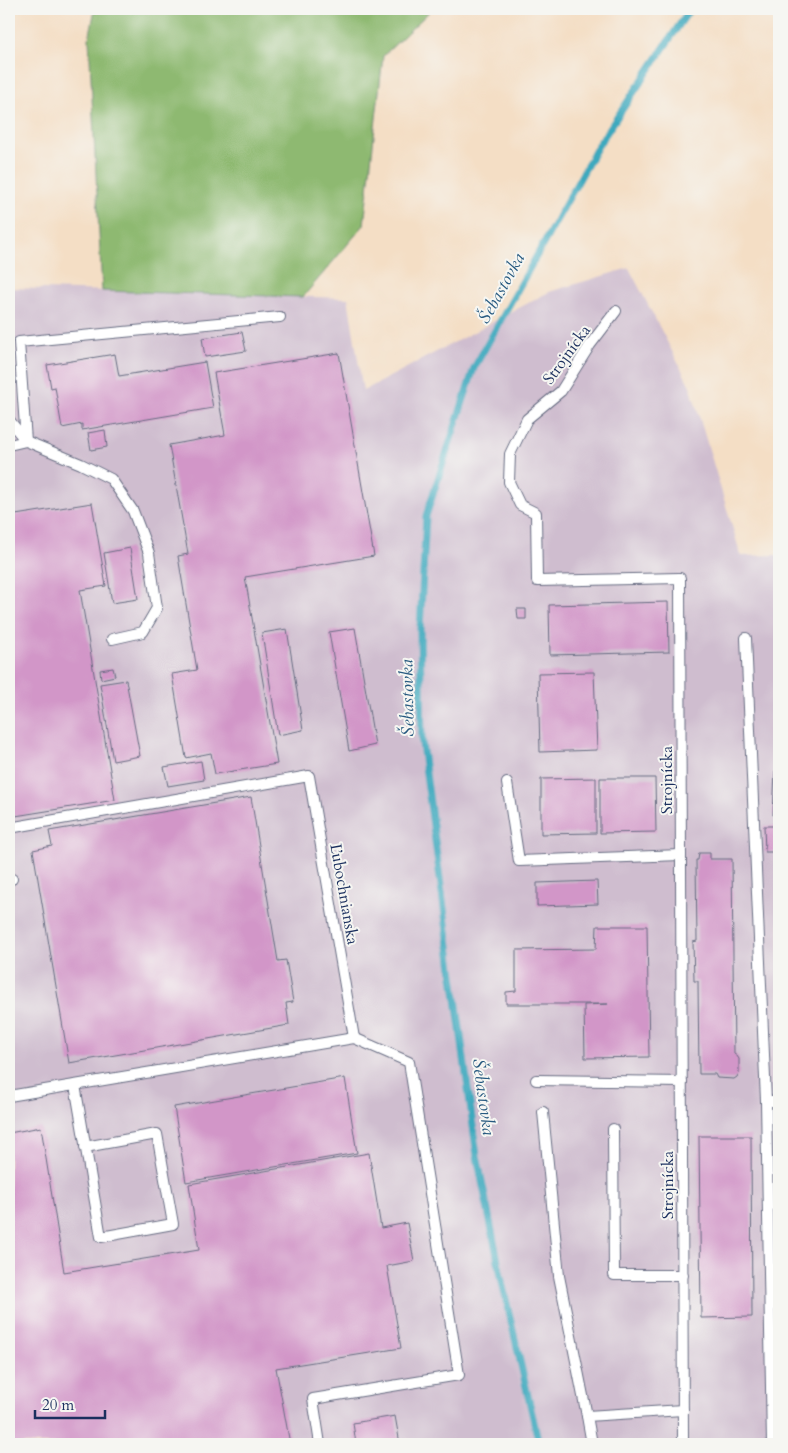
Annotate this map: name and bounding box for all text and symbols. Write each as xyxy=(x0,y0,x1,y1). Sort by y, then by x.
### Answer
water label: Šebastovka xyxy=(472,248,531,328)
street label: Strojnícka xyxy=(538,320,596,389)
water label: Šebastovka xyxy=(394,659,421,737)
street label: Strojnícka xyxy=(656,746,678,814)
street label: Ľubochnianska xyxy=(324,842,364,946)
water label: Šebastovka xyxy=(466,1057,501,1137)
street label: Strojnícka xyxy=(657,1151,679,1219)
scale bar xyxy=(35,1388,105,1420)
text: 20 m xyxy=(42,1395,74,1415)

